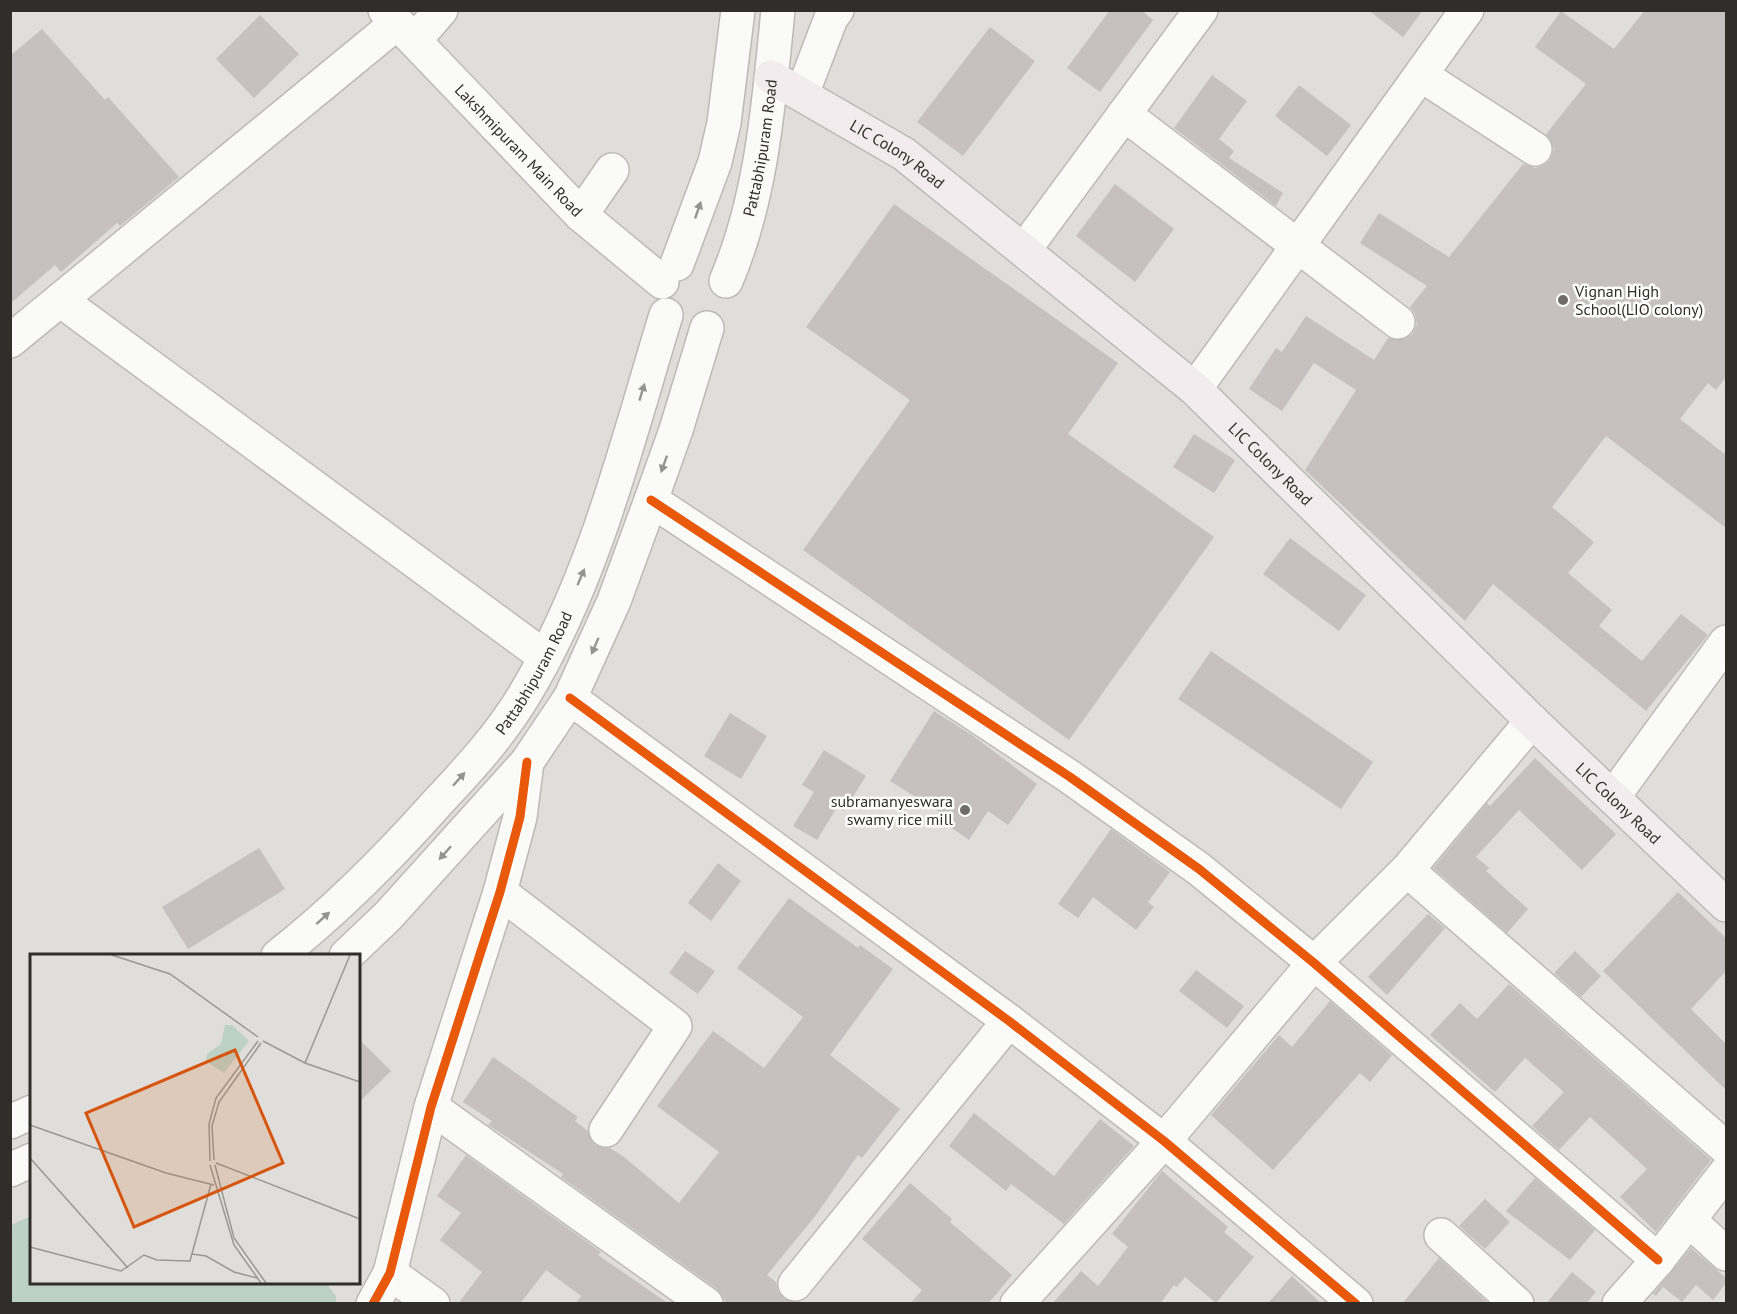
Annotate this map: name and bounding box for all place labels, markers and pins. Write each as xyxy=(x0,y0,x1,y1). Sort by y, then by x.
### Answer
place label: Vignan High School(LIO colony) xyxy=(1574,281,1703,319)
marker: Vignan High School(LIO colony) xyxy=(1556,293,1570,307)
place label: subramanyeswara swamy rice mill xyxy=(831,791,953,829)
marker: subramanyeswara swamy rice mill xyxy=(958,803,972,817)

